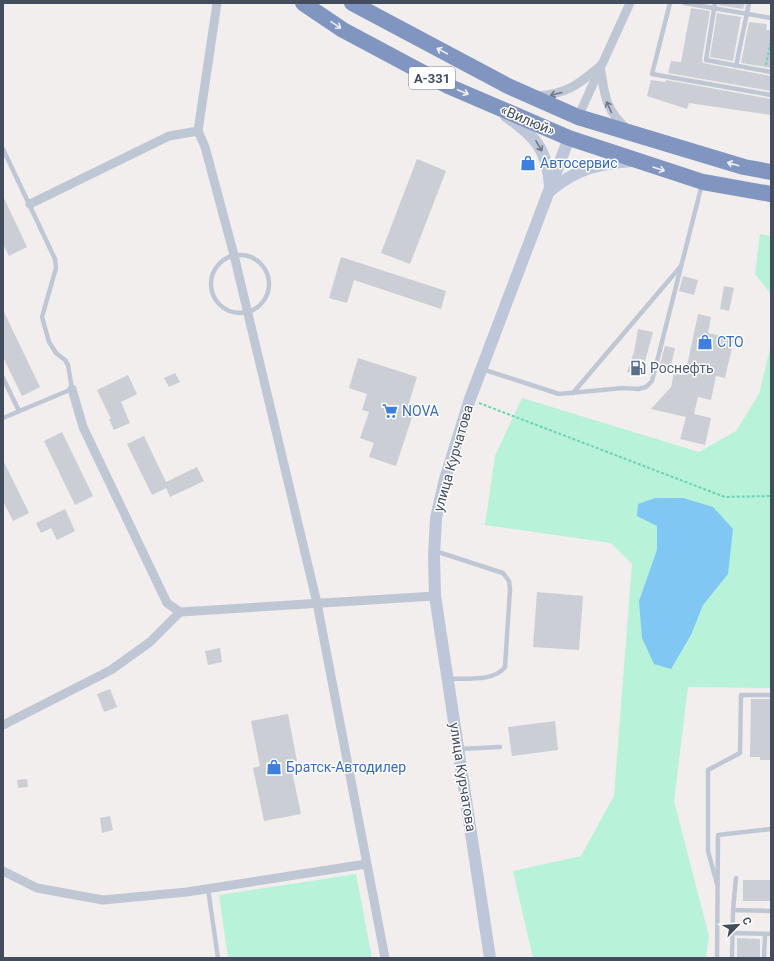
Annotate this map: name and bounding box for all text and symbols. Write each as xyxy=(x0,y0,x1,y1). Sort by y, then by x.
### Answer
one-way arrow xyxy=(330,21,341,29)
one-way arrow xyxy=(436,47,448,54)
road number: А-331 xyxy=(409,67,455,89)
one-way arrow xyxy=(456,89,468,96)
one-way arrow xyxy=(550,90,563,98)
street label: «Вилюй» xyxy=(498,101,558,139)
one-way arrow xyxy=(605,101,612,113)
one-way arrow xyxy=(536,140,544,152)
shop icon: Автосервис xyxy=(519,154,537,172)
place label: Автосервис xyxy=(540,155,618,171)
one-way arrow xyxy=(727,160,740,167)
one-way arrow xyxy=(653,165,665,173)
shop icon: СТО xyxy=(696,333,714,351)
place label: СТО xyxy=(717,334,744,350)
fuel station icon: Роснефть xyxy=(629,359,647,377)
place label: Роснефть xyxy=(650,360,714,376)
supermarket icon: NOVA xyxy=(381,402,399,420)
place label: NOVA xyxy=(402,403,439,419)
street label: улица Курчатова xyxy=(430,403,476,513)
street label: улица Курчатова xyxy=(446,721,480,833)
shop icon: Братск-Автодилер xyxy=(265,758,283,776)
place label: Братск-Автодилер xyxy=(286,759,406,775)
north arrow xyxy=(718,905,758,945)
text: С xyxy=(739,915,754,927)

